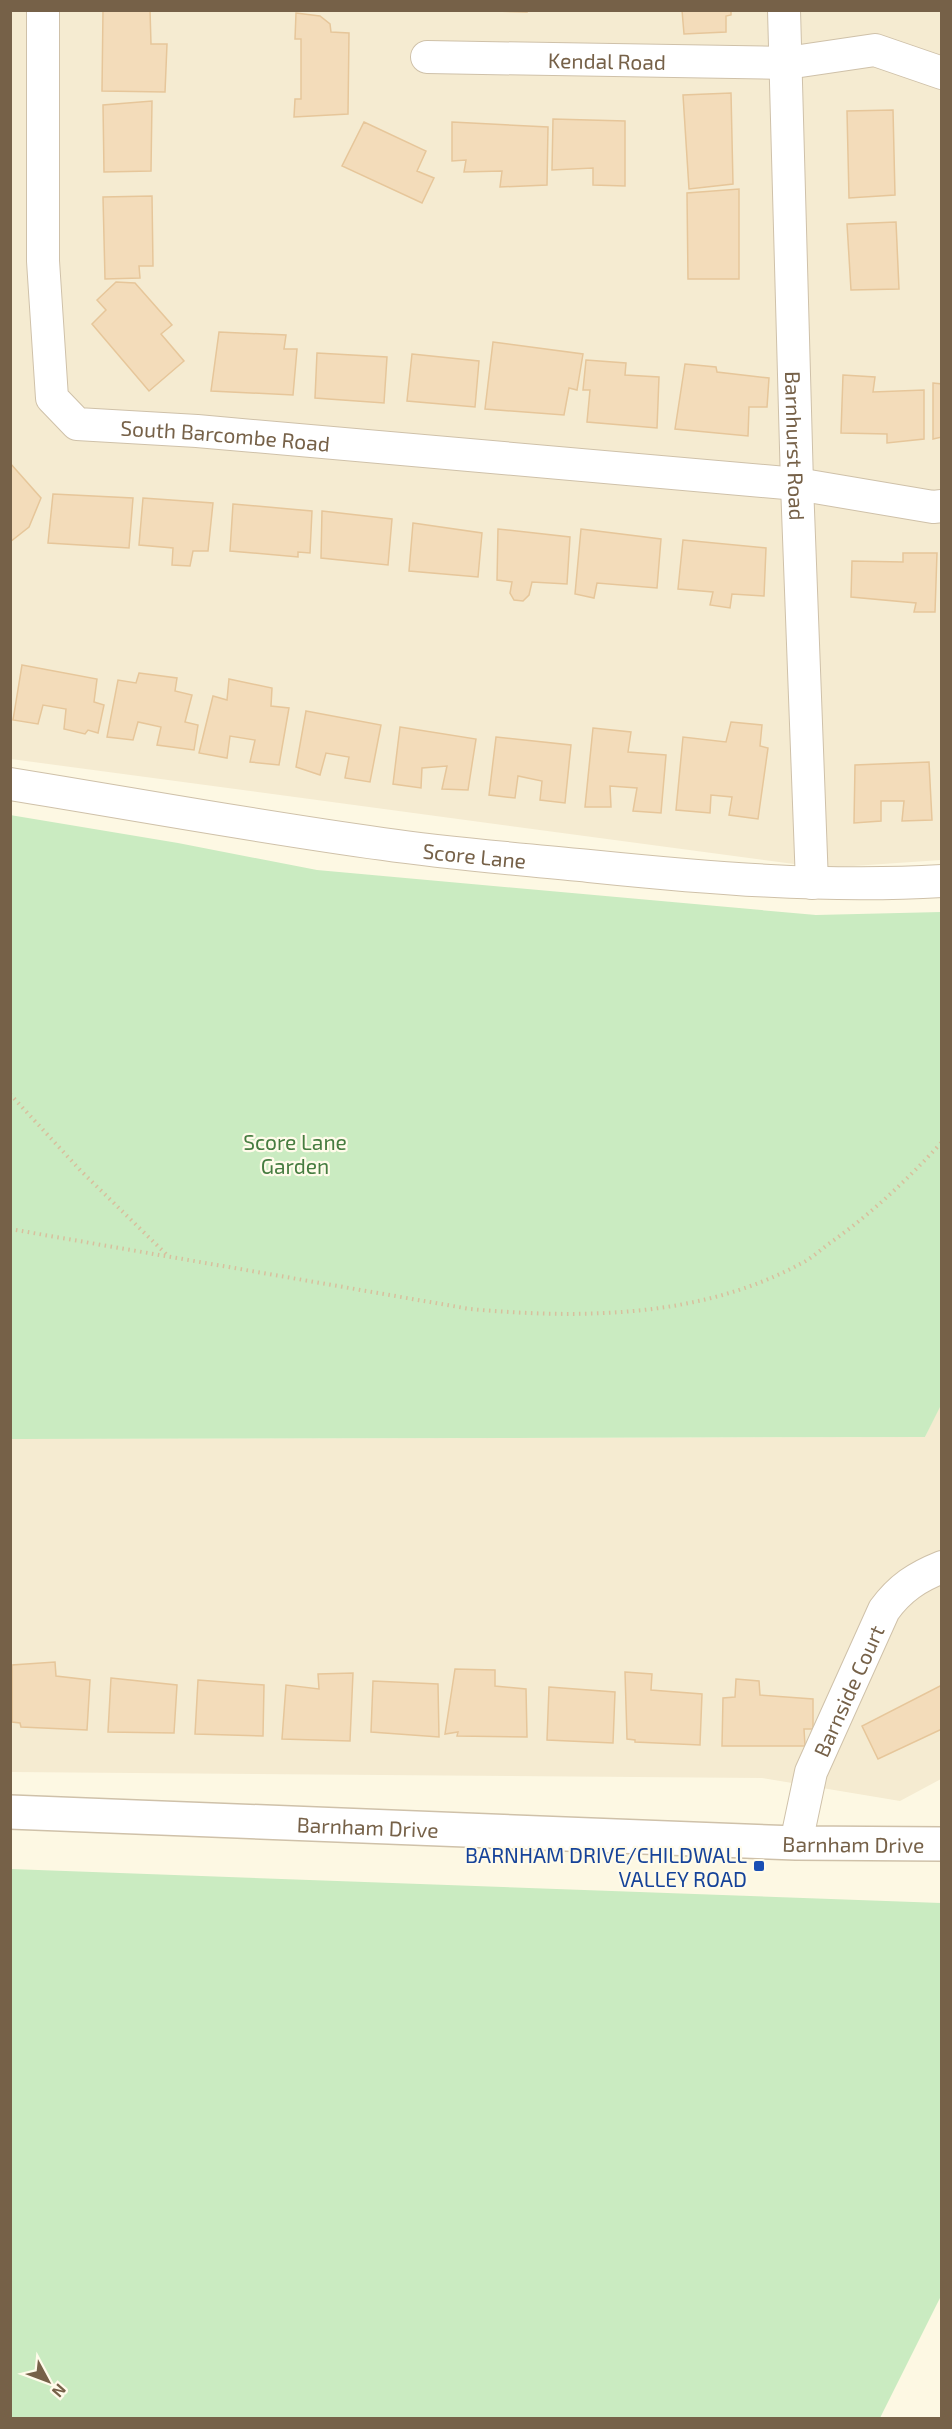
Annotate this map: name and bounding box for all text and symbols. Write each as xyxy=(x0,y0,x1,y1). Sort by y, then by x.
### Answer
street label: Kendal Road xyxy=(548,47,666,73)
street label: Barnhurst Road xyxy=(781,371,811,521)
street label: South Barcombe Road xyxy=(120,414,331,455)
street label: Score Lane xyxy=(421,837,527,872)
park label: Score Lane Garden xyxy=(243,1129,347,1178)
street label: Barnside Court xyxy=(807,1621,888,1760)
street label: Barnham Drive xyxy=(296,1811,439,1841)
street label: Barnham Drive xyxy=(782,1830,924,1856)
place label: BARNHAM DRIVE/CHILDWALL VALLEY ROAD xyxy=(465,1842,747,1891)
marker: BARNHAM DRIVE/CHILDWALL VALLEY ROAD xyxy=(752,1859,766,1873)
north arrow xyxy=(18,2351,78,2411)
text: N xyxy=(49,2381,71,2402)

